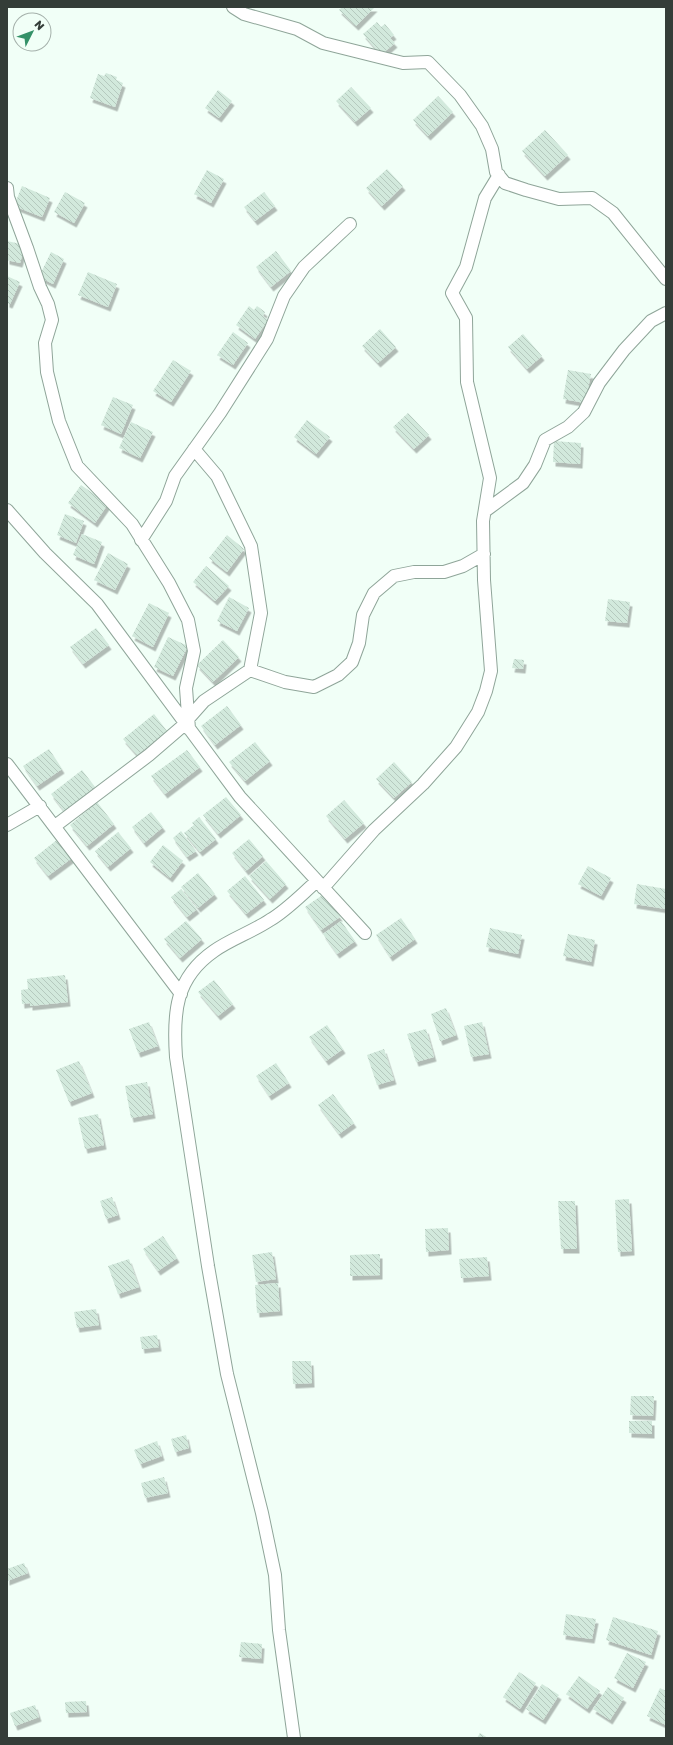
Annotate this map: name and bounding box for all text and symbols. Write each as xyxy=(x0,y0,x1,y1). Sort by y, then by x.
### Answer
north arrow xyxy=(12,12,52,52)
text: N xyxy=(32,18,47,32)

